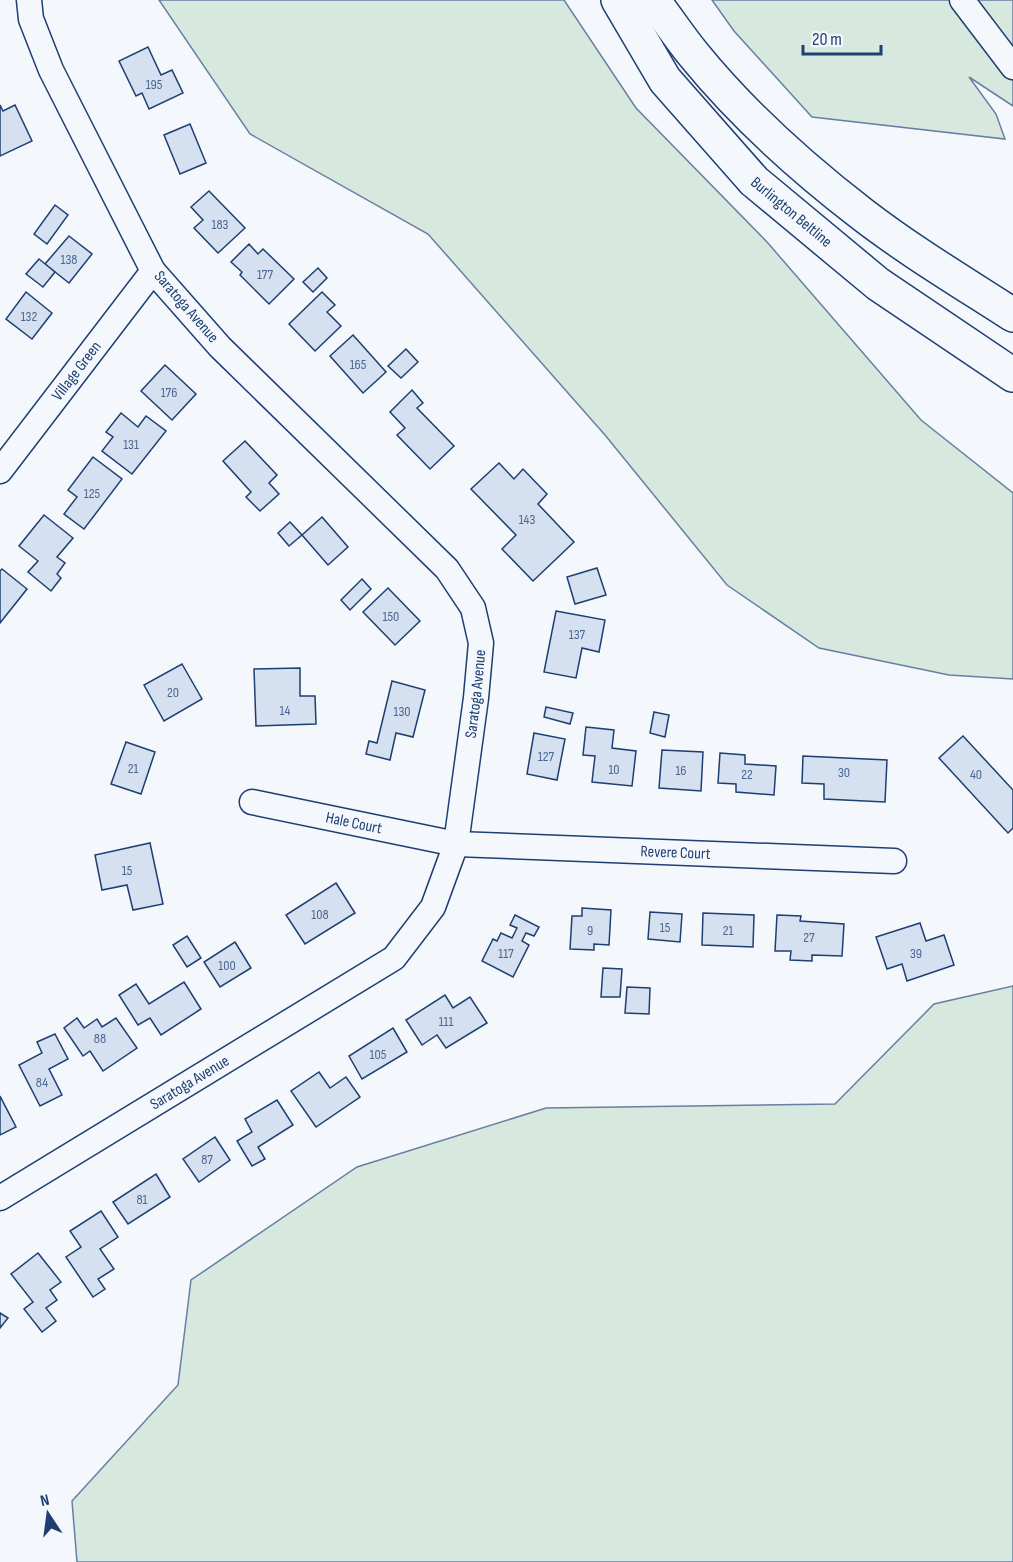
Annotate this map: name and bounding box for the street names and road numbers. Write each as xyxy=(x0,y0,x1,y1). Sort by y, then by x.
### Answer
street label: Burlington Beltline xyxy=(747,173,836,251)
street label: Saratoga Avenue xyxy=(150,267,222,347)
street label: Village Green xyxy=(48,337,105,404)
street label: Saratoga Avenue xyxy=(461,649,490,739)
street label: Hale Court xyxy=(324,808,384,838)
street label: Revere Court xyxy=(640,842,711,863)
street label: Saratoga Avenue xyxy=(147,1051,233,1114)

